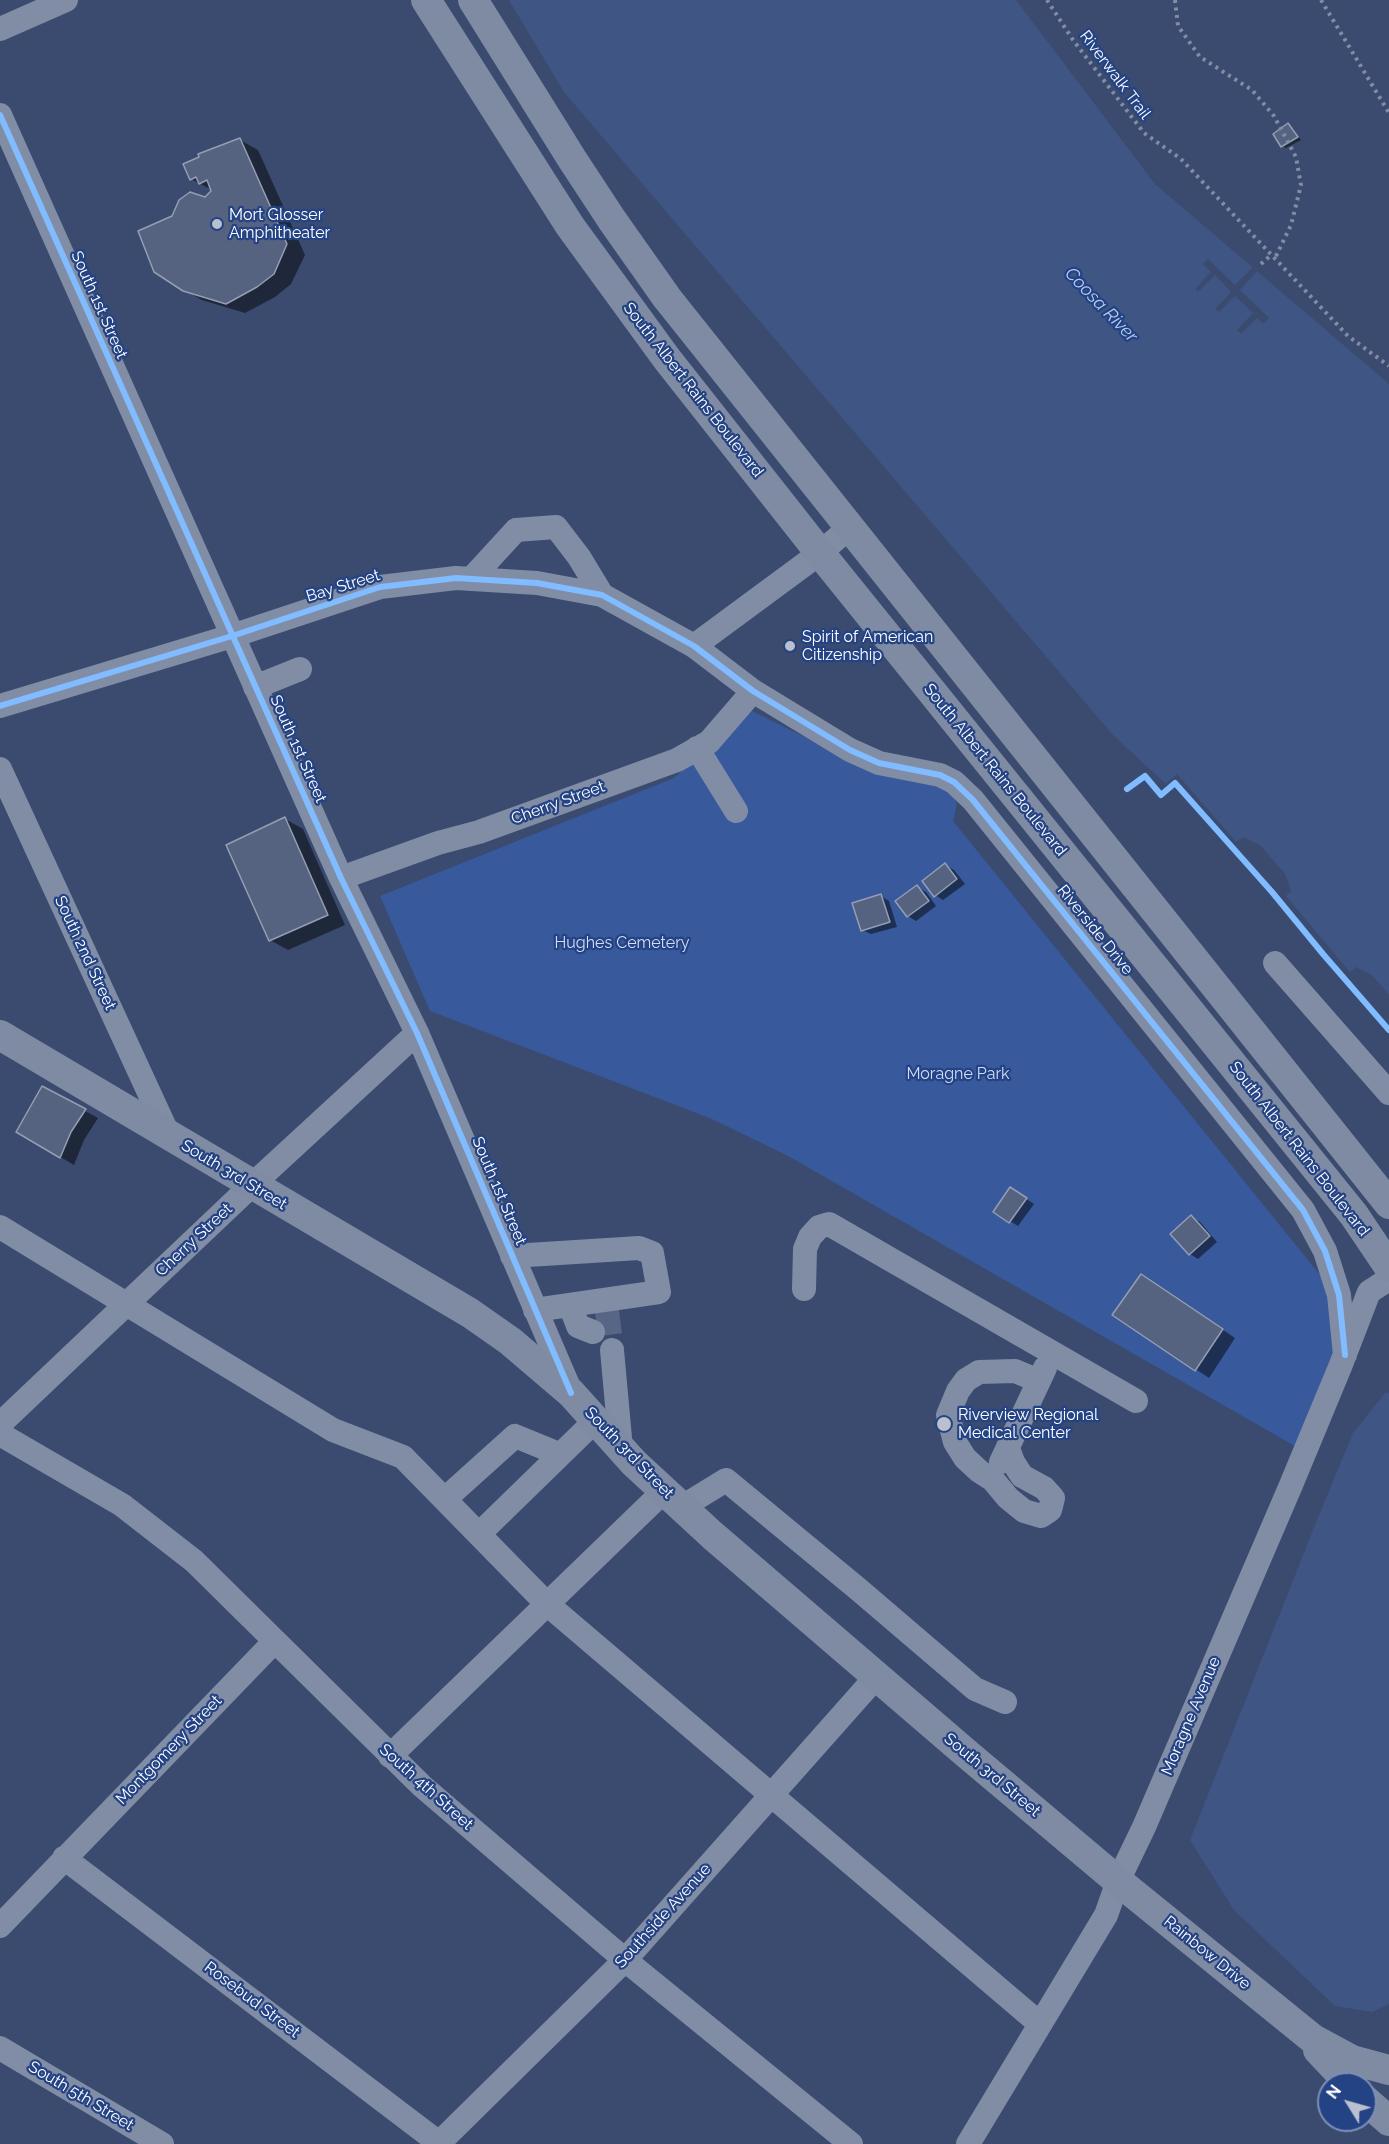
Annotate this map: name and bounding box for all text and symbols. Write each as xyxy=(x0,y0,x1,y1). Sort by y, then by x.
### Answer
street label: Riverwalk Trail xyxy=(1075,27,1155,123)
place label: Mort Glosser Amphitheater xyxy=(229,205,330,243)
marker: Mort Glosser Amphitheater xyxy=(210,217,224,231)
street label: South 1st Street xyxy=(67,248,131,362)
water label: Coosa River xyxy=(1060,263,1142,347)
street label: South Albert Rains Boulevard xyxy=(619,299,767,481)
street label: Bay Street xyxy=(304,566,382,606)
place label: Spirit of American Citizenship xyxy=(802,627,933,665)
marker: Spirit of American Citizenship xyxy=(783,639,797,653)
street label: South Albert Rains Boulevard xyxy=(919,680,1071,860)
street label: South 1st Street xyxy=(266,692,330,806)
street label: Cherry Street xyxy=(509,777,607,829)
street label: Riverside Drive xyxy=(1053,881,1137,979)
street label: South 2nd Street xyxy=(50,893,120,1013)
park label: Hughes Cemetery xyxy=(554,933,690,953)
street label: South Albert Rains Boulevard xyxy=(1225,1058,1373,1240)
park label: Moragne Park xyxy=(906,1064,1010,1084)
street label: South 1st Street xyxy=(468,1134,530,1248)
street label: South 3rd Street xyxy=(178,1136,290,1214)
street label: Cherry Street xyxy=(152,1200,236,1280)
street label: South 3rd Street xyxy=(580,1403,678,1503)
place label: Riverview Regional Medical Center xyxy=(958,1405,1098,1443)
marker: Riverview Regional Medical Center xyxy=(935,1415,953,1433)
street label: Moragne Avenue xyxy=(1157,1654,1225,1778)
street label: Montgomery Street xyxy=(112,1691,226,1809)
street label: South 3rd Street xyxy=(940,1729,1044,1821)
street label: South 4th Street xyxy=(375,1740,477,1834)
street label: Southside Avenue xyxy=(611,1860,715,1972)
street label: Rainbow Drive xyxy=(1160,1912,1254,1994)
street label: Rosebud Street xyxy=(200,1958,304,2042)
street label: South 5th Street xyxy=(25,2057,137,2135)
north arrow xyxy=(1317,2072,1377,2132)
text: N xyxy=(1323,2081,1345,2103)

